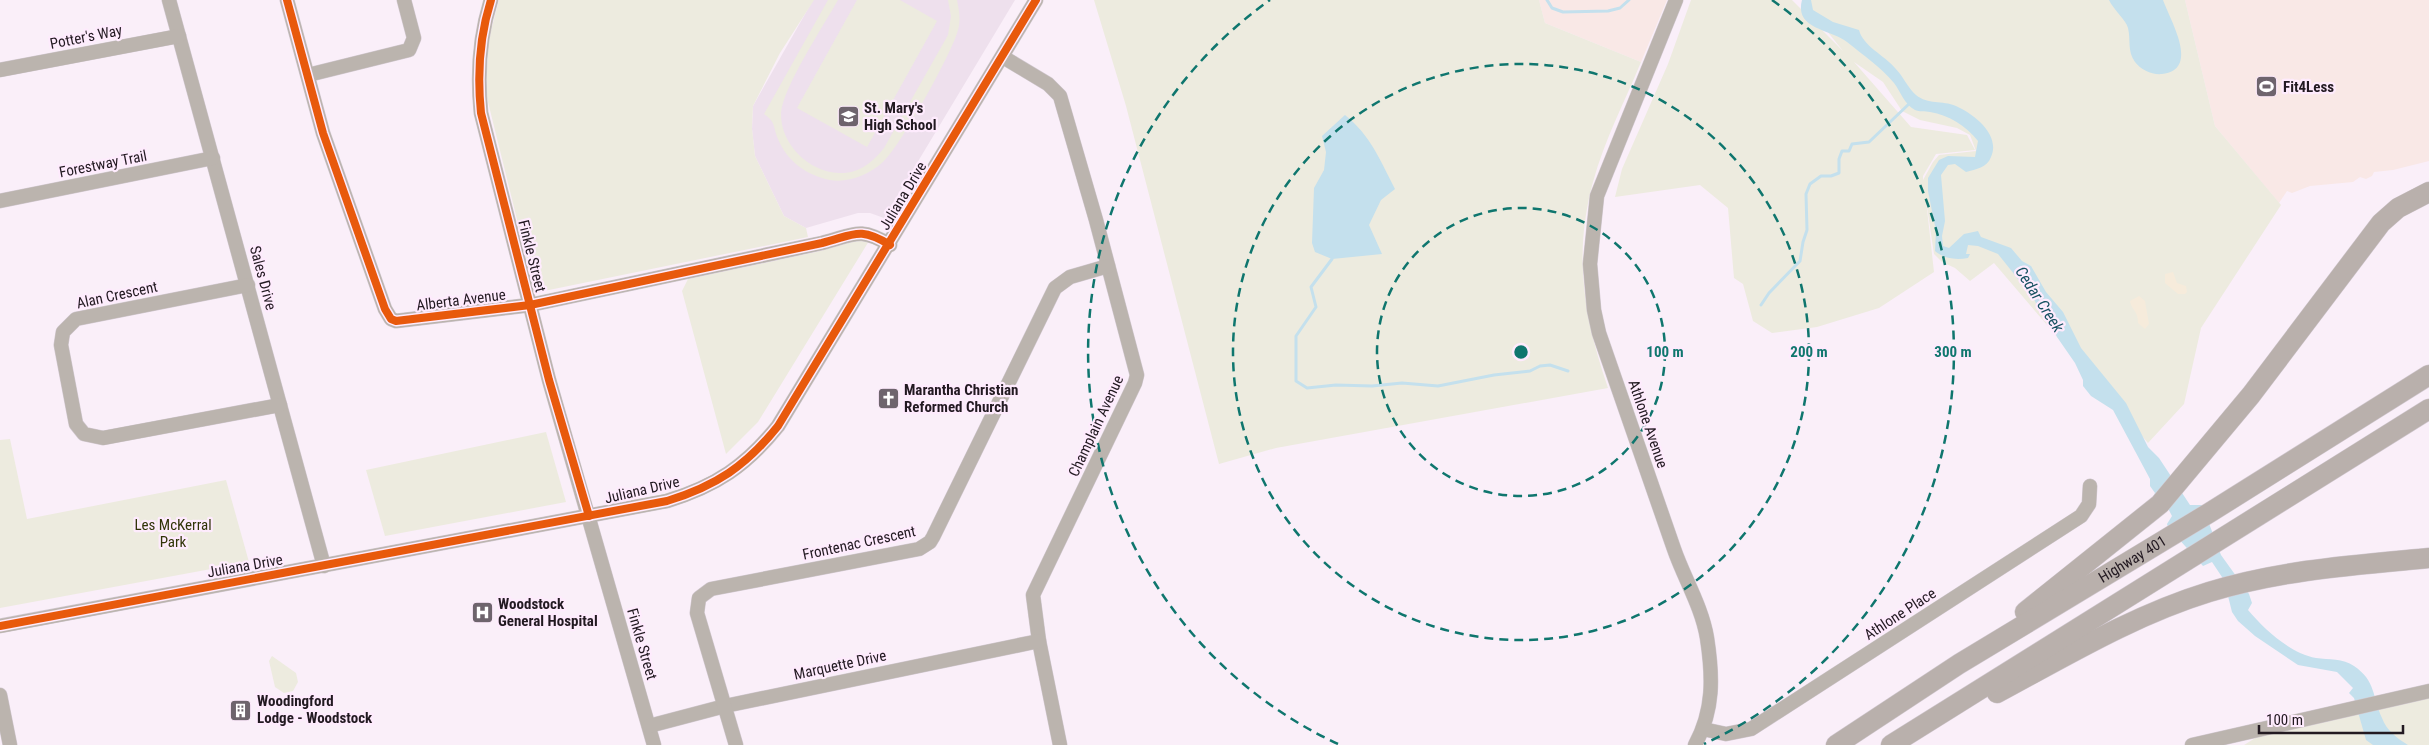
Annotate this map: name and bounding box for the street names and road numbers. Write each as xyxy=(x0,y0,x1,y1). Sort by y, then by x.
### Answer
street label: Potter's Way xyxy=(48,21,124,53)
street label: Forestway Trail xyxy=(58,147,148,181)
street label: Juliana Drive xyxy=(876,159,930,233)
street label: Finkle Street xyxy=(514,218,550,294)
street label: Sales Drive xyxy=(246,244,280,312)
street label: Alan Crescent xyxy=(75,278,159,312)
street label: Alberta Avenue xyxy=(415,286,507,314)
street label: Champlain Avenue xyxy=(1065,373,1127,479)
street label: Athlone Avenue xyxy=(1624,378,1672,470)
street label: Juliana Drive xyxy=(603,473,681,507)
street label: Frontenac Crescent xyxy=(801,522,917,564)
street label: Highway 401 xyxy=(2095,532,2170,587)
street label: Juliana Drive xyxy=(206,551,284,581)
street label: Athlone Place xyxy=(1861,584,1939,644)
street label: Finkle Street xyxy=(623,606,661,682)
street label: Marquette Drive xyxy=(792,646,888,684)

